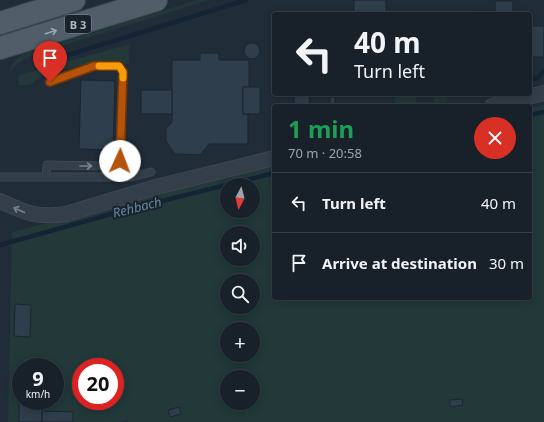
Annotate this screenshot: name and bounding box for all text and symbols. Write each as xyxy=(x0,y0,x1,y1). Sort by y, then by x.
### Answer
road number: B 3 xyxy=(65,15,91,33)
text: 40 m xyxy=(354,23,421,61)
one-way arrow xyxy=(44,28,57,35)
icon: left xyxy=(288,28,340,80)
pin xyxy=(33,41,67,82)
icon: arrive xyxy=(39,47,61,69)
text: Turn left xyxy=(354,59,425,83)
text: 1 min xyxy=(288,112,354,145)
button: close xyxy=(474,117,516,159)
position arrow xyxy=(99,140,141,182)
text: 70 m · 20:58 xyxy=(288,144,362,162)
one-way arrow xyxy=(79,162,92,169)
north arrow xyxy=(220,178,260,218)
map controls xyxy=(220,178,260,410)
water label: Rehbach xyxy=(111,192,163,222)
icon: left xyxy=(288,192,310,214)
text: Turn left xyxy=(322,193,386,213)
text: 40 m xyxy=(481,193,516,213)
one-way arrow xyxy=(14,205,26,213)
button: sound xyxy=(220,226,260,266)
icon: arrive xyxy=(288,252,310,274)
text: Arrive at destination xyxy=(322,253,477,273)
text: 30 m xyxy=(489,253,524,273)
button: search xyxy=(220,274,260,314)
button: + xyxy=(220,322,260,362)
speed limit sign: 20 xyxy=(72,358,124,410)
text: 9 xyxy=(32,365,44,392)
button: − xyxy=(220,370,260,410)
text: km/h xyxy=(26,387,50,401)

